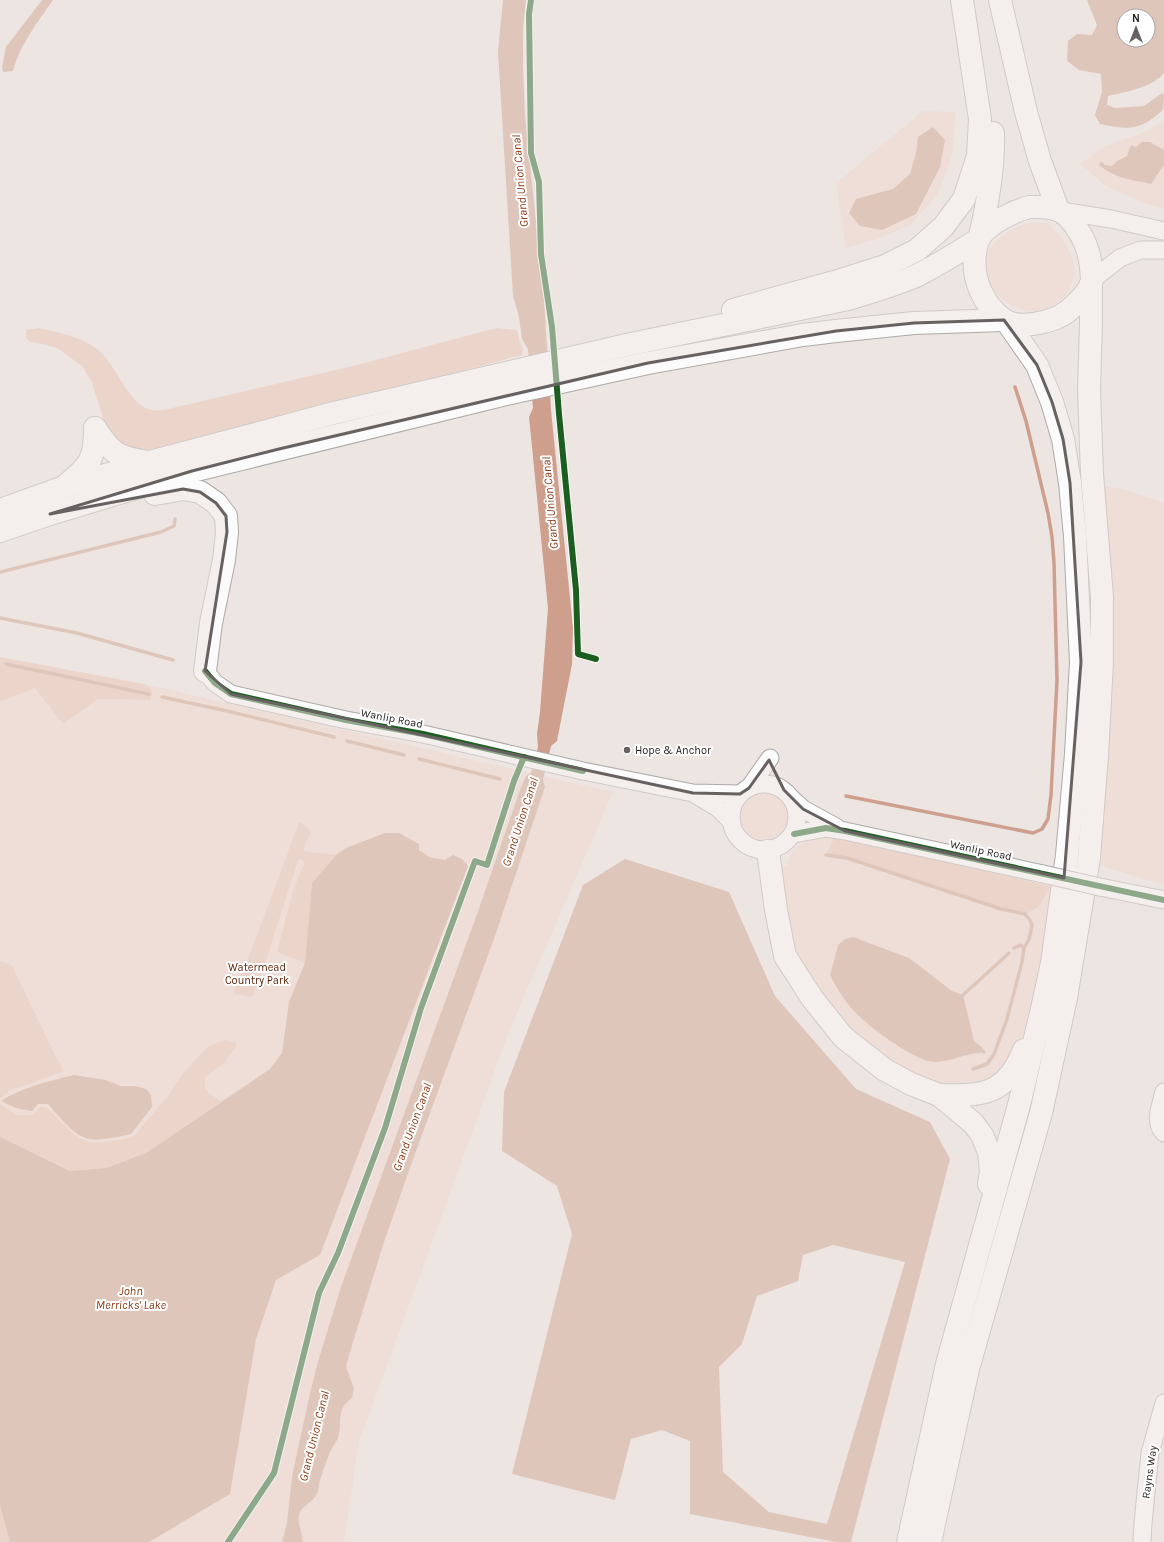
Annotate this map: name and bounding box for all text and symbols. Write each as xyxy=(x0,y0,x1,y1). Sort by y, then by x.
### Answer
north arrow xyxy=(1116,8,1156,48)
text: N xyxy=(1132,12,1140,25)
water label: Grand Union Canal xyxy=(509,134,531,228)
water label: Grand Union Canal xyxy=(539,456,561,550)
street label: Wanlip Road xyxy=(360,706,424,731)
place label: Hope & Anchor xyxy=(635,744,711,757)
marker: Hope & Anchor xyxy=(622,745,632,755)
water label: Grand Union Canal xyxy=(499,776,541,868)
street label: Wanlip Road xyxy=(949,838,1013,863)
park label: Watermead Country Park xyxy=(225,961,289,987)
water label: Grand Union Canal xyxy=(390,1081,434,1173)
water label: John Merricks' Lake xyxy=(96,1284,167,1312)
water label: Grand Union Canal xyxy=(296,1389,332,1483)
street label: Rayns Way xyxy=(1139,1445,1160,1500)

